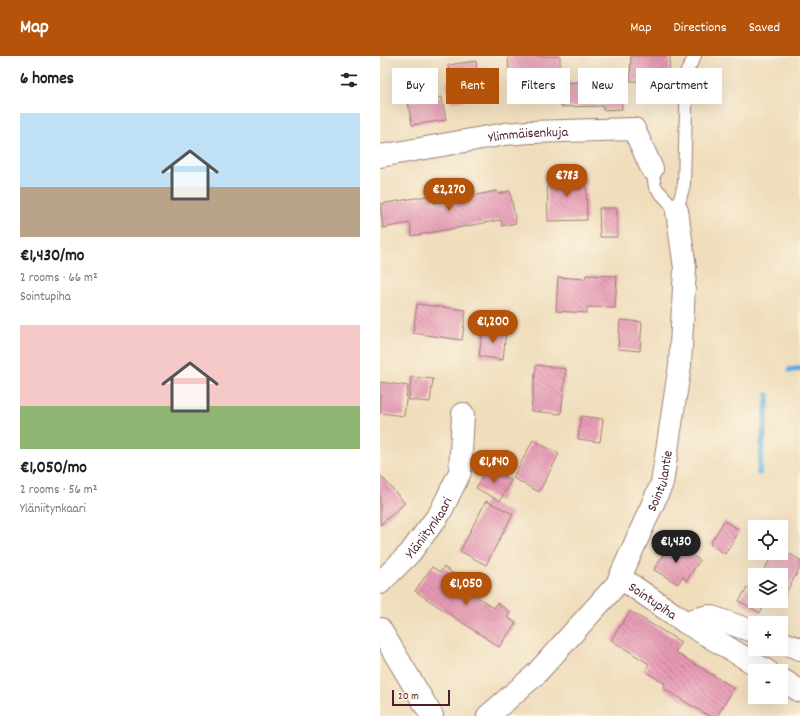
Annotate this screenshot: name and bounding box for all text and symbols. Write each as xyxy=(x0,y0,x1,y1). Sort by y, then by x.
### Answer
text: Map xyxy=(20,15,49,42)
text: Map xyxy=(630,18,652,38)
text: Directions xyxy=(674,18,727,38)
text: Saved xyxy=(749,18,780,38)
text: 6 homes xyxy=(20,68,74,92)
chip: Buy xyxy=(392,68,438,104)
chip: Rent xyxy=(446,68,499,104)
chip: Filters xyxy=(507,68,570,104)
chip: New xyxy=(578,68,628,104)
chip: Apartment xyxy=(636,68,722,104)
icon: filters xyxy=(338,69,360,91)
street label: Ylimmäisenkuja xyxy=(487,123,569,149)
icon: home xyxy=(154,139,226,211)
pin: €783 xyxy=(543,164,591,198)
text: €783 xyxy=(555,167,579,186)
pin: €2,270 xyxy=(416,178,482,212)
text: €2,270 xyxy=(432,181,466,200)
text: €1,430/mo xyxy=(20,245,84,269)
text: 2 rooms · 66 m² xyxy=(20,269,98,288)
text: Sointupiha xyxy=(20,288,71,307)
pin: €1,200 xyxy=(460,310,526,344)
text: €1,200 xyxy=(477,313,509,332)
icon: home xyxy=(154,351,226,423)
street label: Sointulantie xyxy=(643,449,679,515)
pin: €1,840 xyxy=(461,450,527,484)
text: €1,840 xyxy=(479,453,509,472)
text: €1,050/mo xyxy=(20,457,87,481)
text: 2 rooms · 56 m² xyxy=(20,481,97,500)
street label: Yläniitynkaari xyxy=(402,494,458,564)
text: Yläniitynkaari xyxy=(20,500,86,519)
map controls xyxy=(748,520,788,704)
button: locate xyxy=(748,520,788,560)
pin: €1,430 xyxy=(643,530,709,564)
text: €1,430 xyxy=(661,533,691,552)
button: layers xyxy=(748,568,788,608)
pin: €1,050 xyxy=(433,572,499,606)
text: €1,050 xyxy=(450,575,482,594)
street label: Sointupiha xyxy=(624,578,681,626)
button: + xyxy=(748,616,788,656)
button: − xyxy=(748,664,788,704)
scale bar xyxy=(392,688,450,707)
text: 20 m xyxy=(398,689,419,705)

